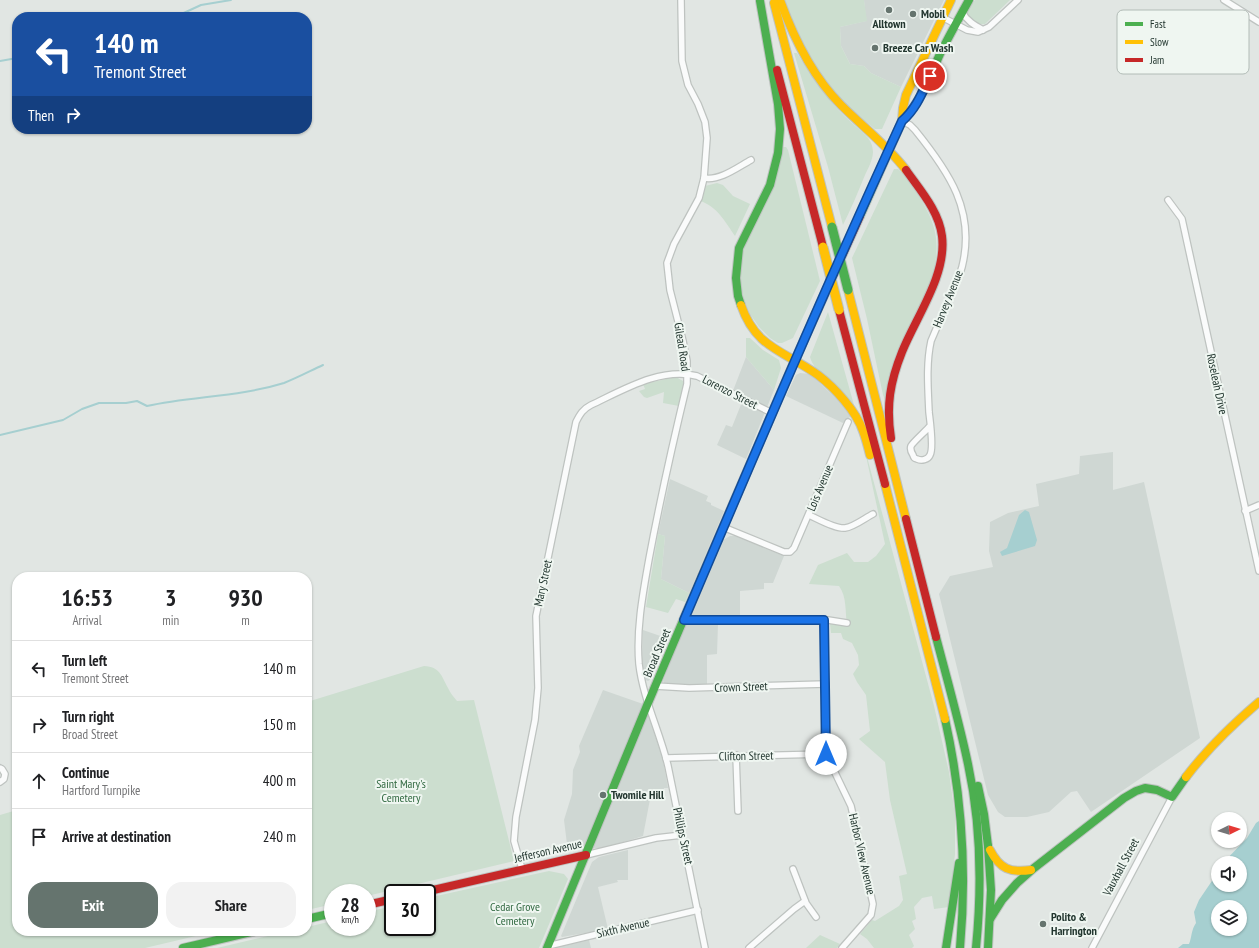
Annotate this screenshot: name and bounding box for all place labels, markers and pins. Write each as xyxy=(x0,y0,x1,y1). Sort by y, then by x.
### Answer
marker: Alltown xyxy=(884,5,894,15)
place label: Mobil xyxy=(921,6,945,21)
marker: Mobil xyxy=(908,9,918,19)
place label: Alltown xyxy=(871,16,906,31)
place label: Breeze Car Wash xyxy=(883,40,953,55)
marker: Breeze Car Wash xyxy=(870,43,880,53)
pin xyxy=(913,59,947,93)
place label: Twomile Hill xyxy=(611,787,664,802)
marker: Twomile Hill xyxy=(598,790,608,800)
place label: Polito & Harrington xyxy=(1051,909,1097,938)
marker: Polito & Harrington xyxy=(1038,919,1048,929)

